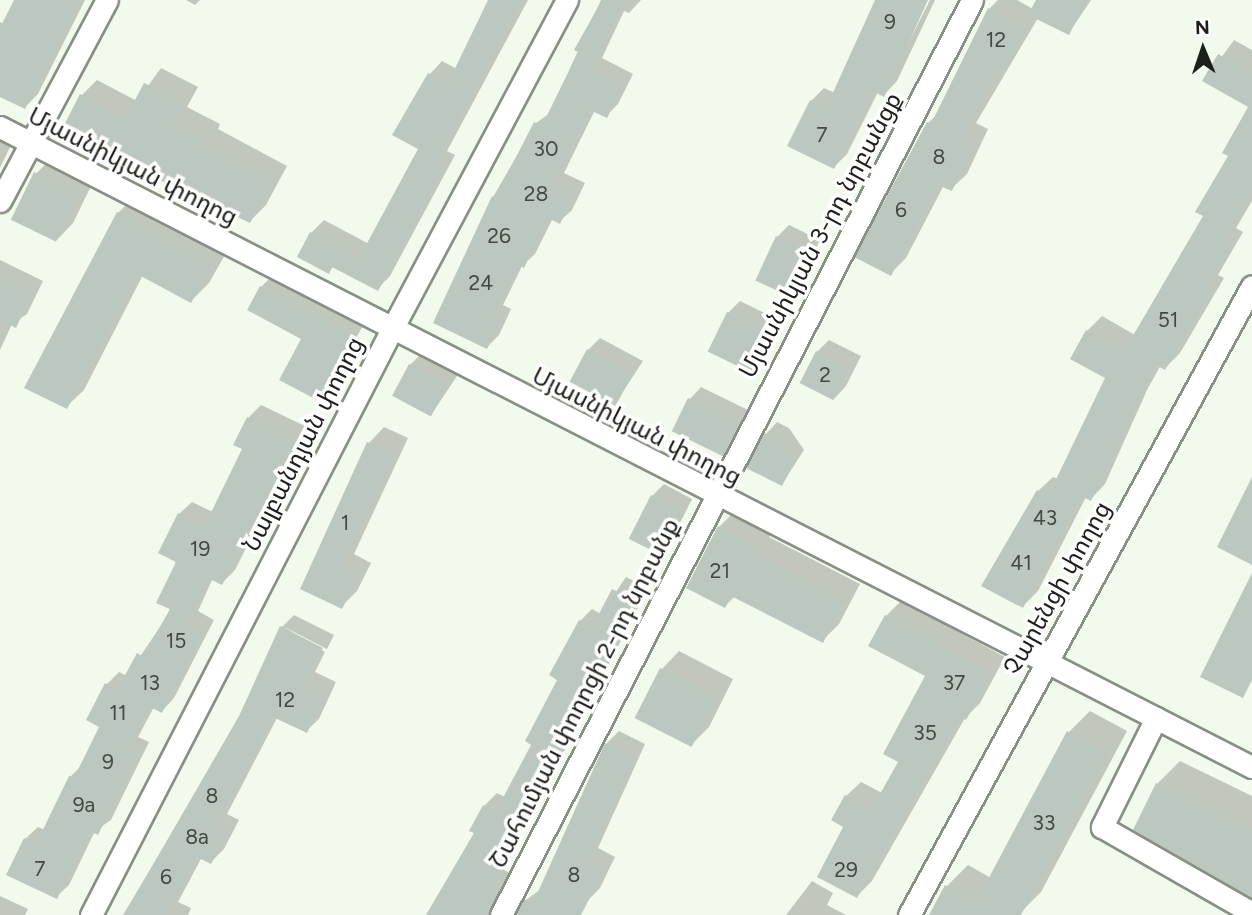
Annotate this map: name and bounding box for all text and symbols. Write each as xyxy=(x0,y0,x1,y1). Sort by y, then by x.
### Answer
house number: 9 xyxy=(884,9,896,35)
north arrow xyxy=(1168,14,1238,84)
text: N xyxy=(1195,16,1210,39)
house number: 12 xyxy=(986,27,1006,53)
street label: Մյասնիկյան 3-րդ նրբանցք xyxy=(732,87,908,383)
street label: Մյասնիկյան փողոց xyxy=(23,101,243,231)
house number: 7 xyxy=(816,122,828,148)
house number: 30 xyxy=(534,136,558,162)
house number: 8 xyxy=(933,144,945,170)
house number: 28 xyxy=(524,181,548,207)
house number: 6 xyxy=(895,197,907,223)
house number: 26 xyxy=(487,223,511,249)
house number: 24 xyxy=(469,270,493,296)
house number: 51 xyxy=(1158,307,1178,333)
street label: Նալբանդյան փողոց xyxy=(236,332,370,556)
street label: Մյասնիկյան փողոց xyxy=(527,361,747,491)
house number: 2 xyxy=(819,362,831,388)
street label: Չարենցի փողոց xyxy=(997,496,1117,680)
house number: 43 xyxy=(1033,505,1057,531)
house number: 1 xyxy=(341,510,349,536)
street label: Շահումյան փողոցի 2-րդ նրբանք xyxy=(483,513,685,873)
house number: 19 xyxy=(190,536,210,562)
house number: 41 xyxy=(1010,550,1032,576)
house number: 21 xyxy=(710,558,730,584)
house number: 15 xyxy=(166,628,186,654)
house number: 13 xyxy=(140,670,160,696)
house number: 37 xyxy=(943,670,965,696)
house number: 12 xyxy=(275,687,295,713)
house number: 11 xyxy=(109,700,127,726)
house number: 35 xyxy=(913,720,937,746)
house number: 9 xyxy=(102,749,114,775)
house number: 8 xyxy=(206,783,218,809)
house number: 9a xyxy=(73,792,95,818)
house number: 33 xyxy=(1033,810,1055,836)
house number: 8a xyxy=(185,824,209,850)
house number: 7 xyxy=(34,856,46,882)
house number: 29 xyxy=(834,857,858,883)
house number: 8 xyxy=(568,862,580,888)
house number: 6 xyxy=(160,864,172,890)

